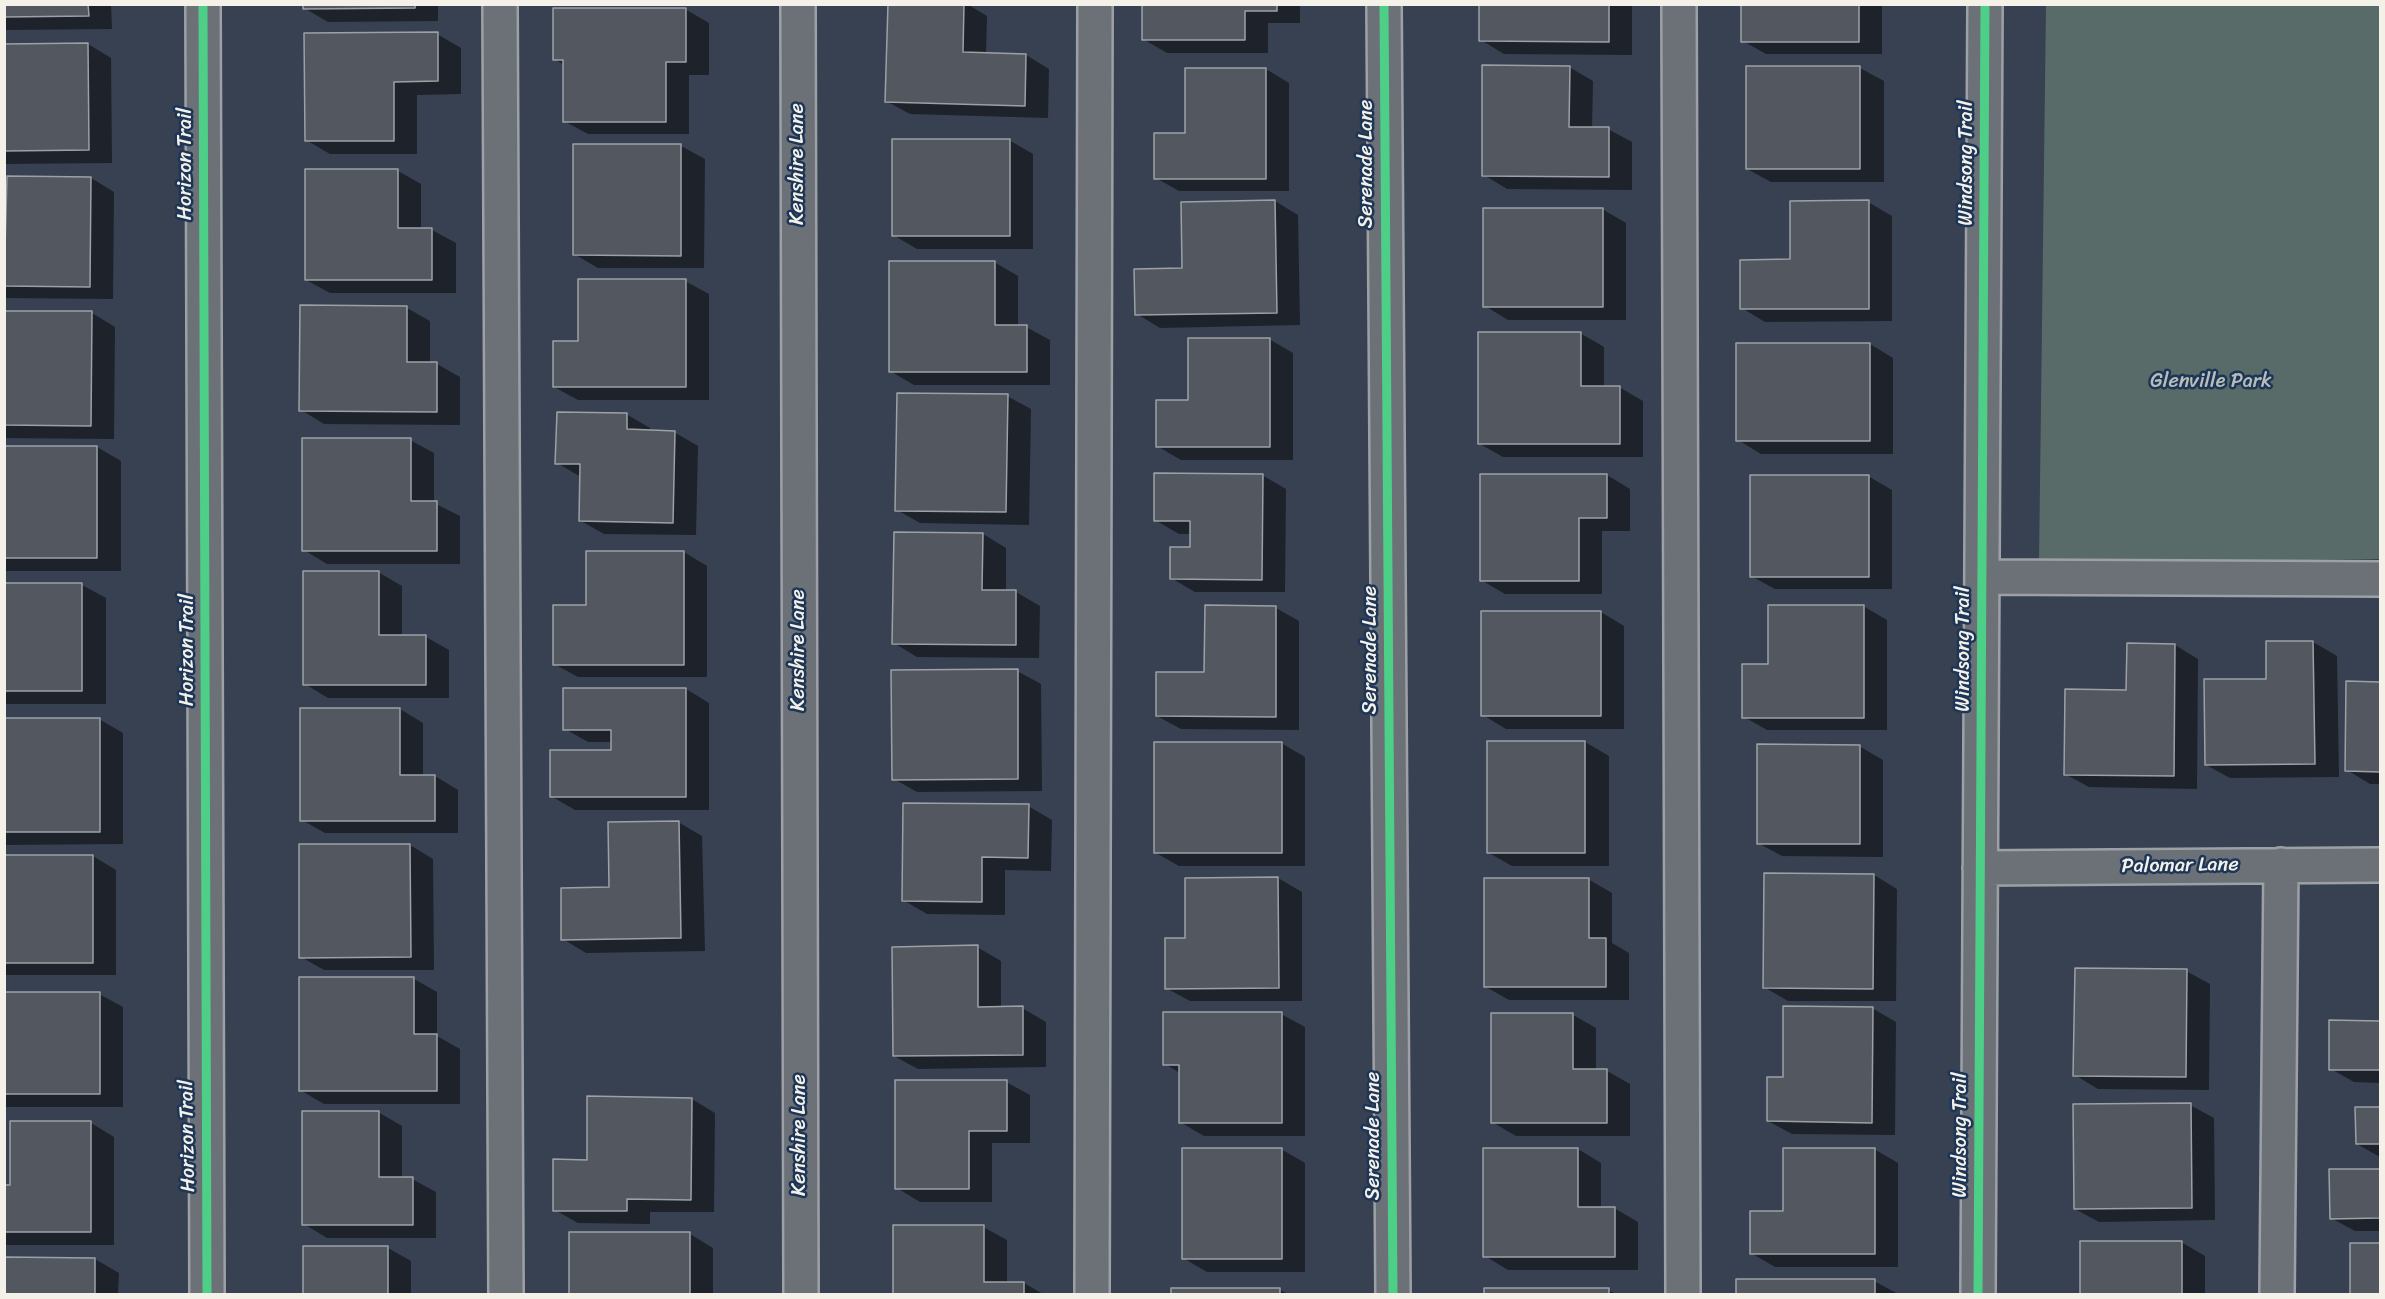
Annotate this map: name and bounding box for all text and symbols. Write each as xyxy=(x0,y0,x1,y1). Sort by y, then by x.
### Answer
street label: Serenade Lane xyxy=(1355,100,1379,228)
street label: Windsong Trail xyxy=(1955,100,1979,226)
street label: Kenshire Lane xyxy=(786,103,810,225)
street label: Horizon Trail xyxy=(174,108,198,220)
park label: Glenville Park xyxy=(2150,370,2272,394)
street label: Serenade Lane xyxy=(1359,586,1383,714)
street label: Windsong Trail xyxy=(1952,586,1976,712)
street label: Kenshire Lane xyxy=(787,589,811,711)
street label: Horizon Trail xyxy=(176,594,200,706)
street label: Palomar Lane xyxy=(2121,853,2239,879)
street label: Serenade Lane xyxy=(1362,1072,1386,1200)
street label: Windsong Trail xyxy=(1949,1072,1973,1198)
street label: Kenshire Lane xyxy=(788,1074,812,1196)
street label: Horizon Trail xyxy=(175,1080,201,1192)

